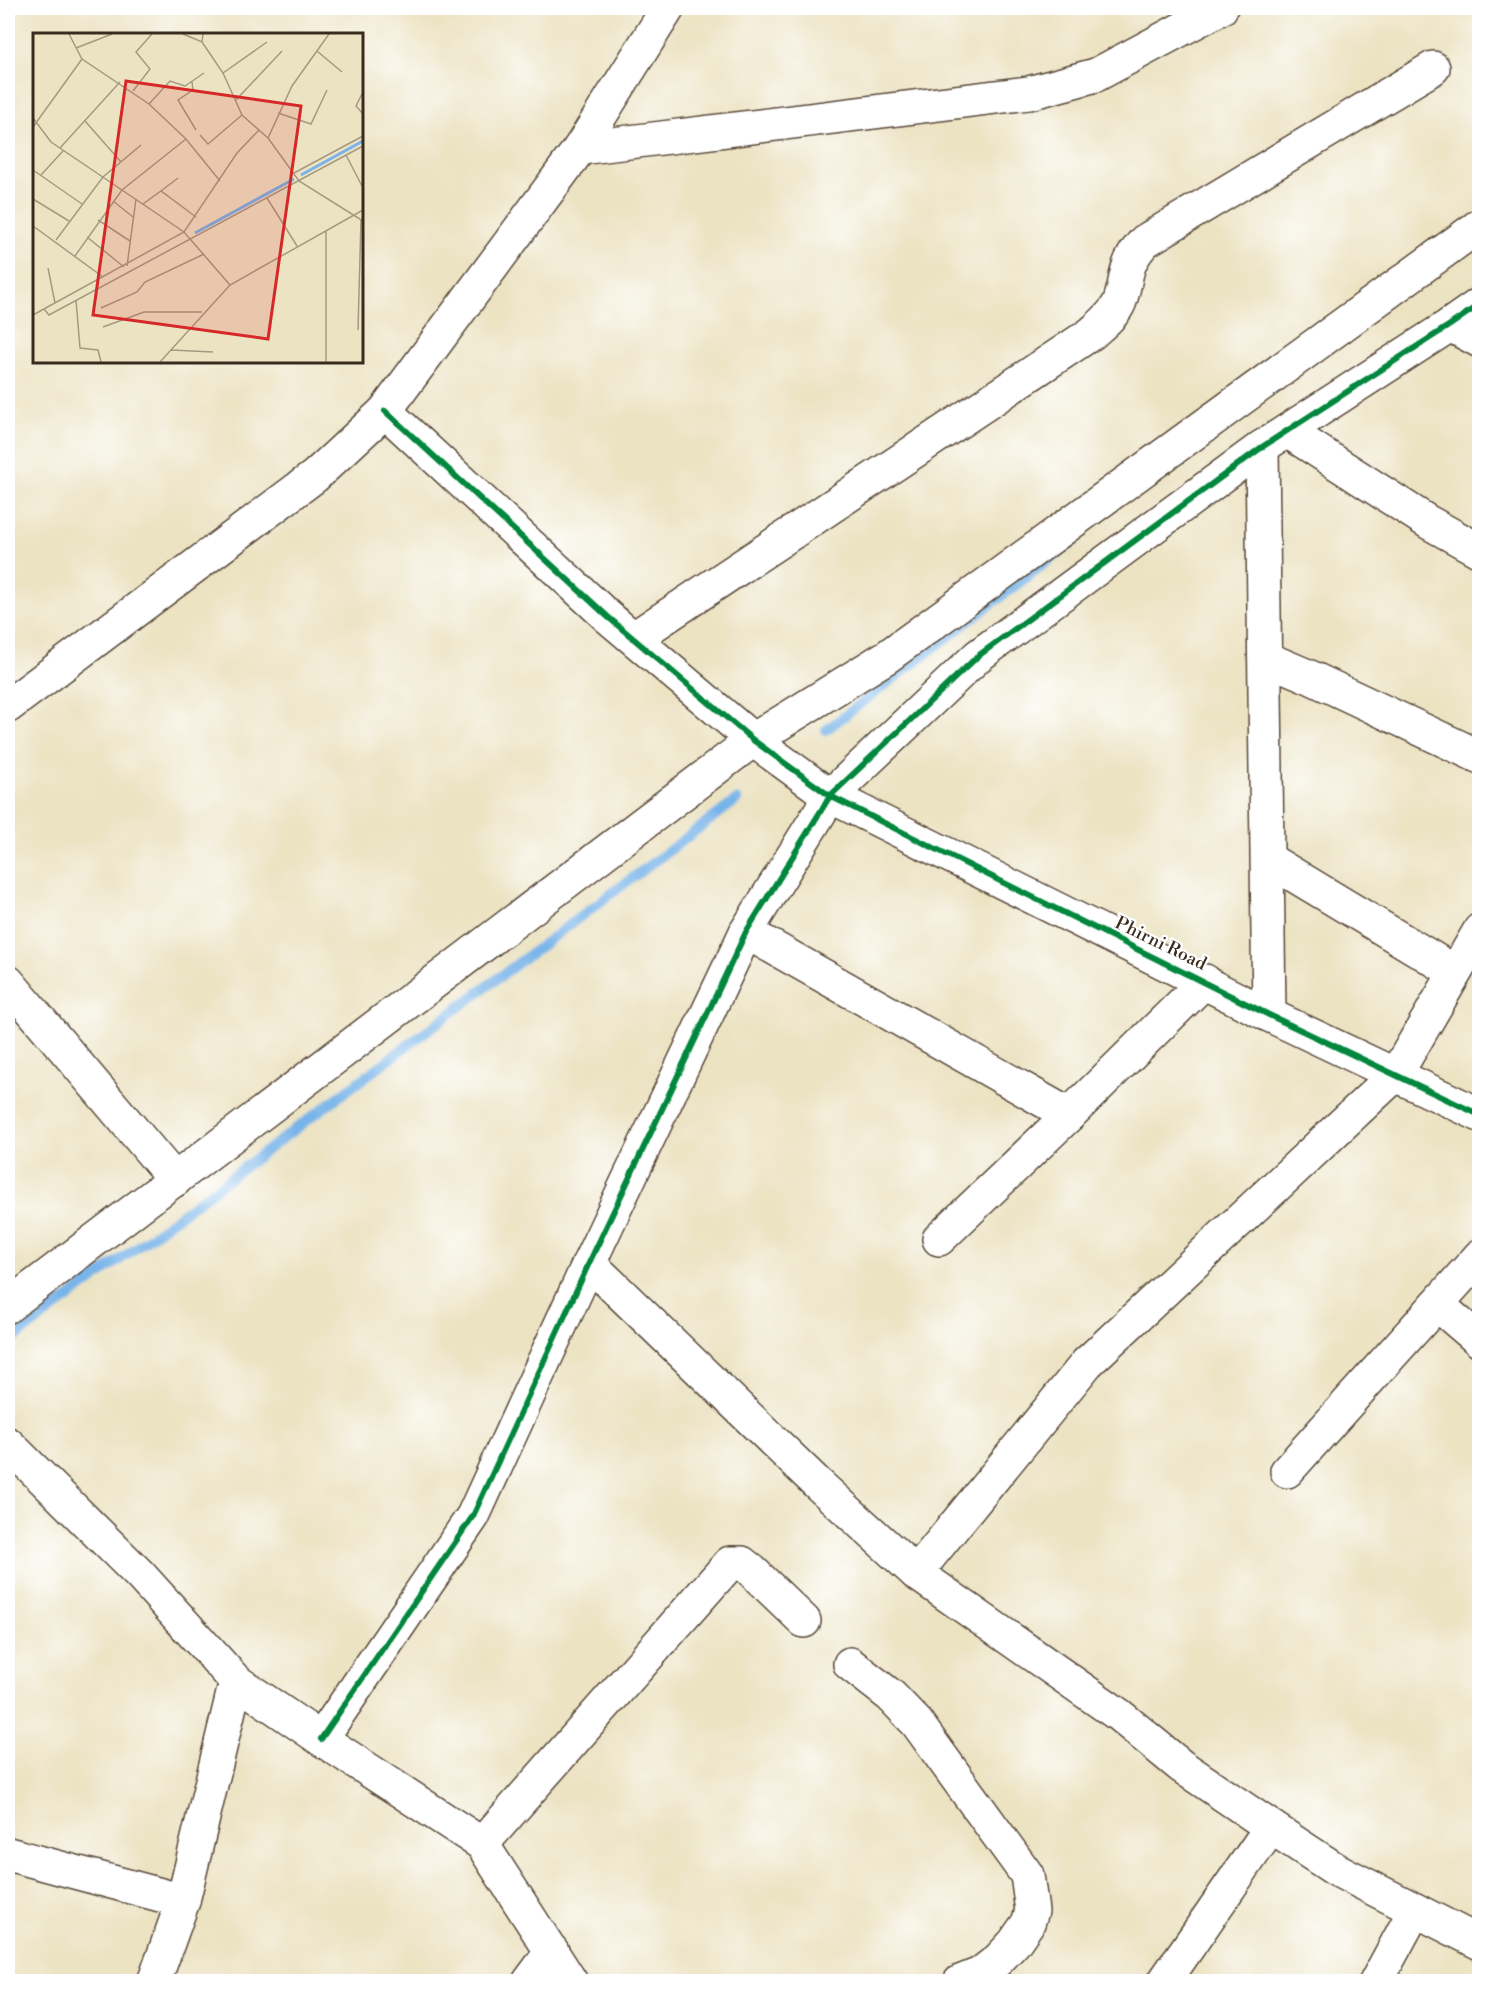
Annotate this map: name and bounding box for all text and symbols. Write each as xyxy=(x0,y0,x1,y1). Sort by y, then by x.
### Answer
inset map xyxy=(33,33,363,363)
street label: Phirni Road xyxy=(1111,911,1211,976)

